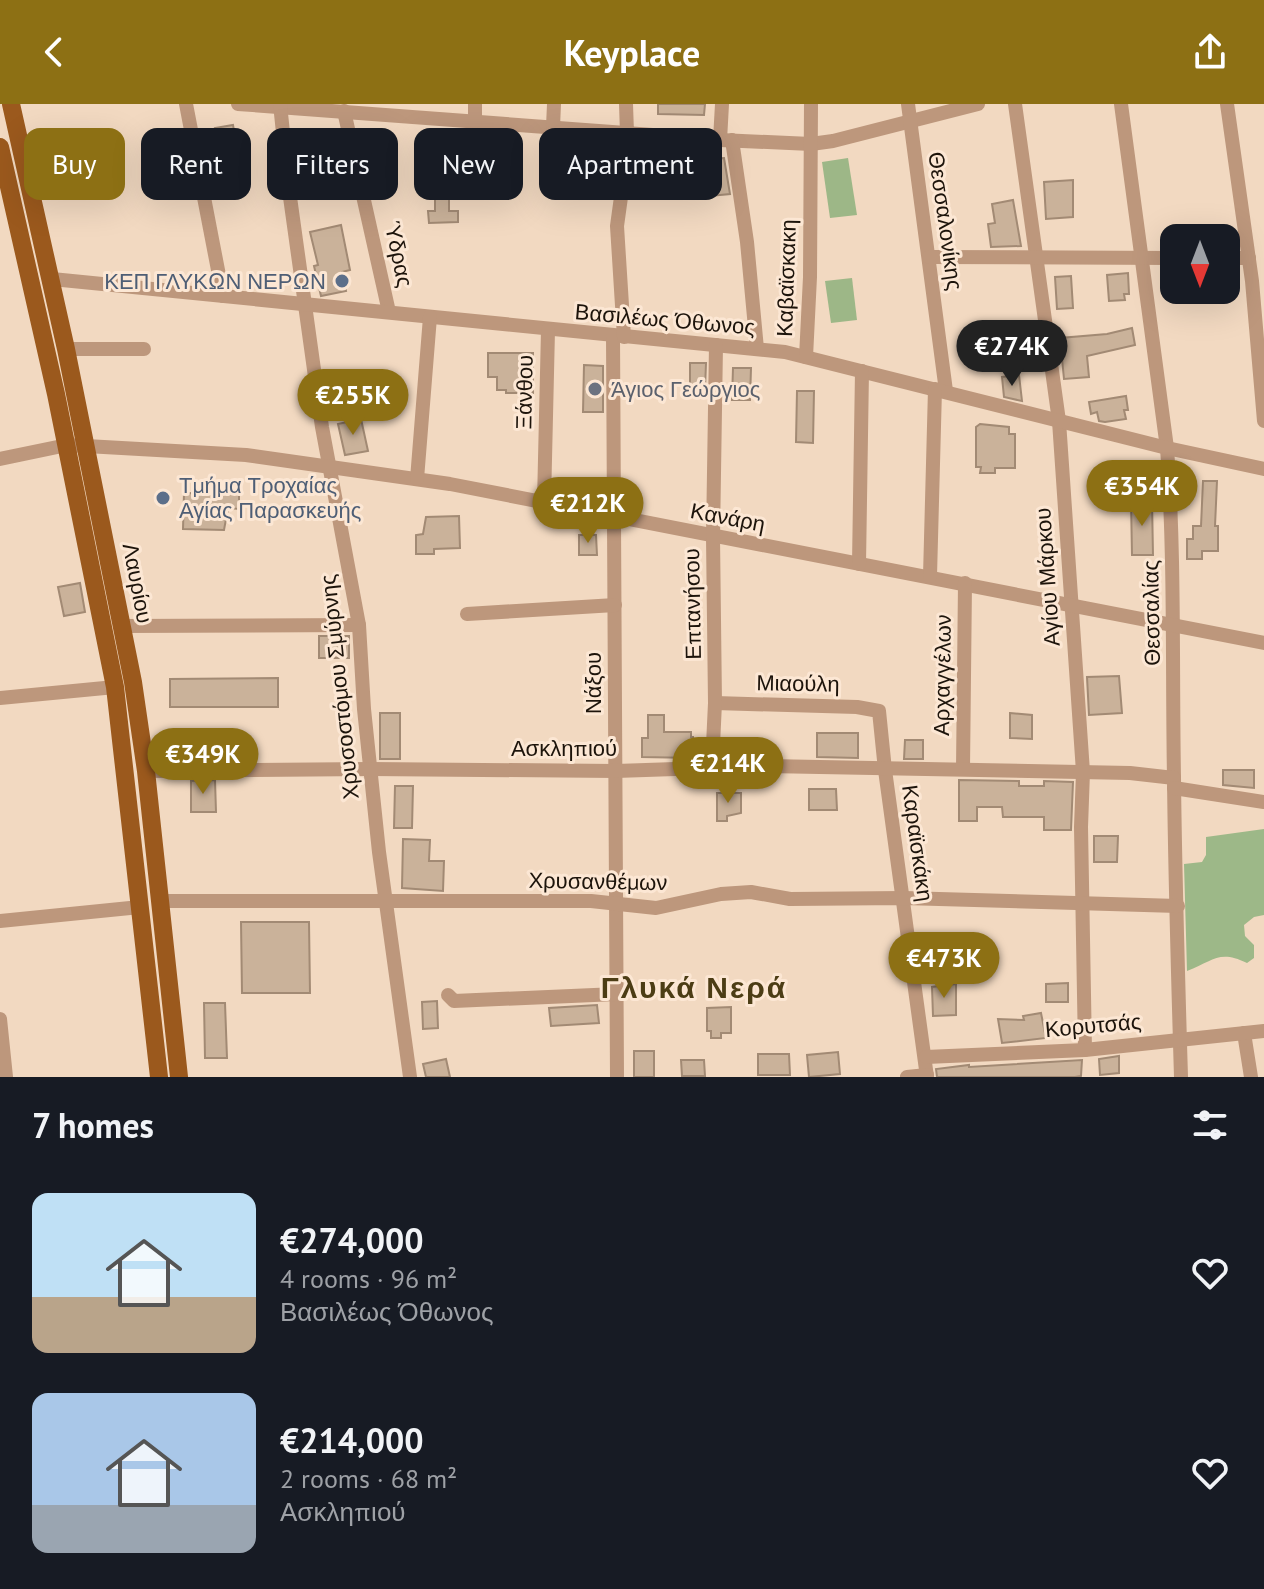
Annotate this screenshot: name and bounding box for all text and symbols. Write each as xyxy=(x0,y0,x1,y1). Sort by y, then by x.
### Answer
text: Keyplace xyxy=(564,29,700,76)
icon: back xyxy=(32,30,76,74)
icon: share xyxy=(1188,30,1232,74)
chip: Buy xyxy=(24,128,125,200)
chip: Rent xyxy=(141,128,251,200)
chip: Filters xyxy=(267,128,398,200)
chip: New xyxy=(414,128,523,200)
chip: Apartment xyxy=(539,128,722,200)
street label: Θεσσαλονίκης xyxy=(922,150,970,292)
street label: Ύδρας xyxy=(378,218,420,290)
street label: Καβαϊσκακη xyxy=(770,219,802,337)
north arrow xyxy=(1160,224,1240,304)
map controls xyxy=(1160,224,1240,304)
place label: ΚΕΠ ΓΛΥΚΩΝ ΝΕΡΩΝ xyxy=(104,267,326,295)
marker: ΚΕΠ ΓΛΥΚΩΝ ΝΕΡΩΝ xyxy=(333,272,351,290)
street label: Βασιλέως Όθωνος xyxy=(574,297,756,341)
pin: €274K xyxy=(956,320,1068,388)
text: €274K xyxy=(974,329,1050,362)
street label: Ξάνθου xyxy=(509,354,539,430)
pin: €255K xyxy=(297,369,409,437)
place label: Άγιος Γεώργιος xyxy=(611,375,760,403)
text: €255K xyxy=(315,378,391,411)
marker: Άγιος Γεώργιος xyxy=(586,380,604,398)
pin: €354K xyxy=(1086,460,1198,528)
text: €354K xyxy=(1104,469,1180,502)
place label: Τμήμα Τροχαίας Αγίας Παρασκευής xyxy=(179,471,361,524)
pin: €212K xyxy=(532,477,644,545)
text: €212K xyxy=(550,486,626,519)
marker: Τμήμα Τροχαίας Αγίας Παρασκευής xyxy=(154,489,172,507)
street label: Κανάρη xyxy=(688,496,768,538)
street label: Αγίου Μάρκου xyxy=(1028,507,1066,647)
street label: Λαυρίου xyxy=(117,541,159,625)
street label: Επτανήσου xyxy=(677,548,707,660)
street label: Θεσσαλίας xyxy=(1136,560,1166,666)
street label: Χρυσοστόμου Σμύρνης xyxy=(313,573,365,801)
street label: Αρχαγγέλων xyxy=(927,614,957,736)
street label: Νάξου xyxy=(579,652,607,714)
street label: Μιαούλη xyxy=(756,668,840,698)
pin: €349K xyxy=(147,728,259,796)
street label: Ασκληπιού xyxy=(511,734,617,762)
text: €349K xyxy=(165,737,241,770)
pin: €214K xyxy=(672,737,784,805)
text: €214K xyxy=(690,746,766,779)
street label: Καραϊσκάκη xyxy=(896,783,940,903)
street label: Χρυσανθέμων xyxy=(528,866,668,896)
pin: €473K xyxy=(888,932,1000,1000)
text: €473K xyxy=(906,941,982,974)
district label: Γλυκά Νερά xyxy=(601,967,787,1006)
street label: Κορυτσάς xyxy=(1044,1007,1142,1043)
text: 7 homes xyxy=(32,1103,154,1147)
icon: filters xyxy=(1188,1103,1232,1147)
text: €274,000 xyxy=(280,1218,424,1262)
icon: home xyxy=(96,1225,192,1321)
icon: heart xyxy=(1188,1251,1232,1295)
text: 4 rooms · 96 m² xyxy=(280,1262,457,1295)
text: Βασιλέως Όθωνος xyxy=(280,1295,493,1328)
text: €214,000 xyxy=(280,1418,424,1462)
icon: home xyxy=(96,1425,192,1521)
icon: heart xyxy=(1188,1451,1232,1495)
text: 2 rooms · 68 m² xyxy=(280,1462,457,1495)
text: Ασκληπιού xyxy=(280,1495,406,1528)

